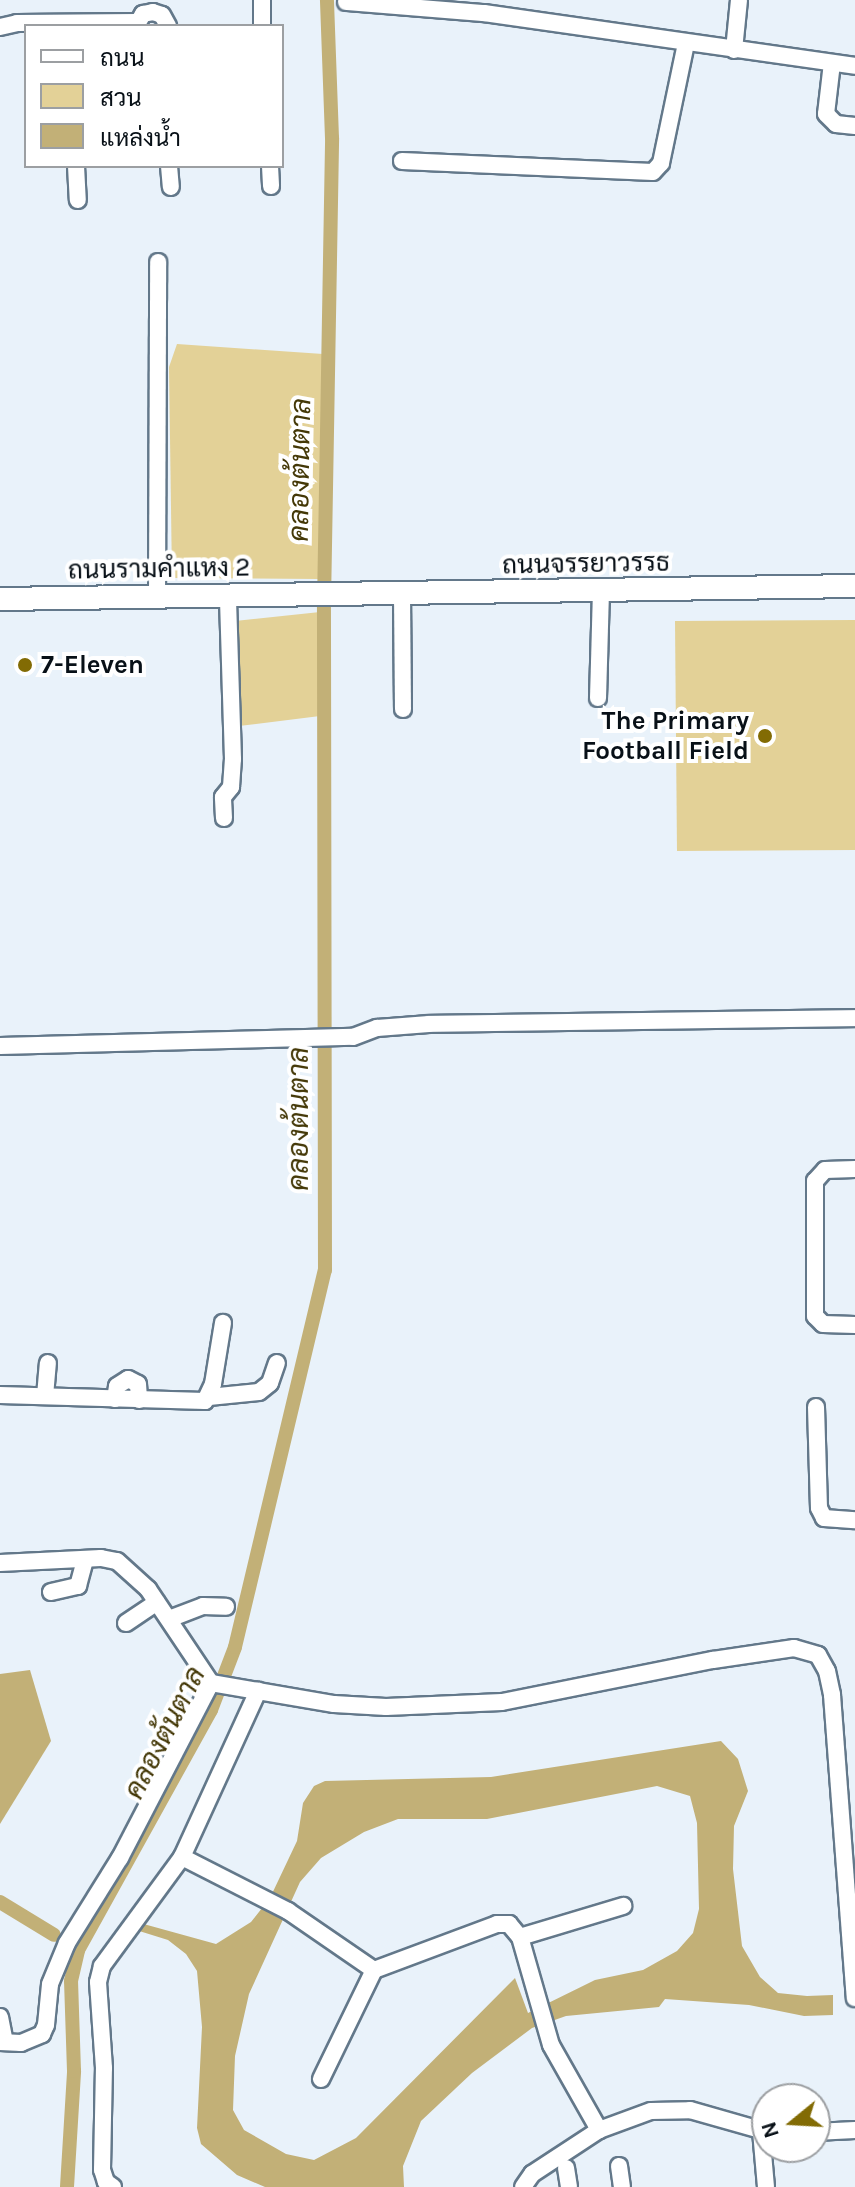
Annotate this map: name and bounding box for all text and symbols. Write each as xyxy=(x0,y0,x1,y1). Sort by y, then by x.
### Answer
legend xyxy=(24,24,284,168)
text: ถนน xyxy=(100,44,145,72)
text: สวน xyxy=(100,84,142,112)
text: แหล่งน้ำ xyxy=(100,124,181,152)
water label: คลองต้นตาล xyxy=(282,398,318,542)
street label: ถนนจรรยาวรรธ xyxy=(502,547,670,581)
street label: ถนนรามคำแหง 2 xyxy=(68,552,250,586)
place label: 7-Eleven xyxy=(41,649,144,681)
marker: 7-Eleven xyxy=(16,656,34,674)
place label: The Primary Football Field xyxy=(582,705,749,766)
marker: The Primary Football Field xyxy=(756,727,774,745)
water label: คลองต้นตาล xyxy=(282,1047,316,1191)
water label: คลองต้นตาล xyxy=(117,1661,213,1805)
north arrow xyxy=(751,2083,831,2163)
text: N xyxy=(755,2118,785,2141)

